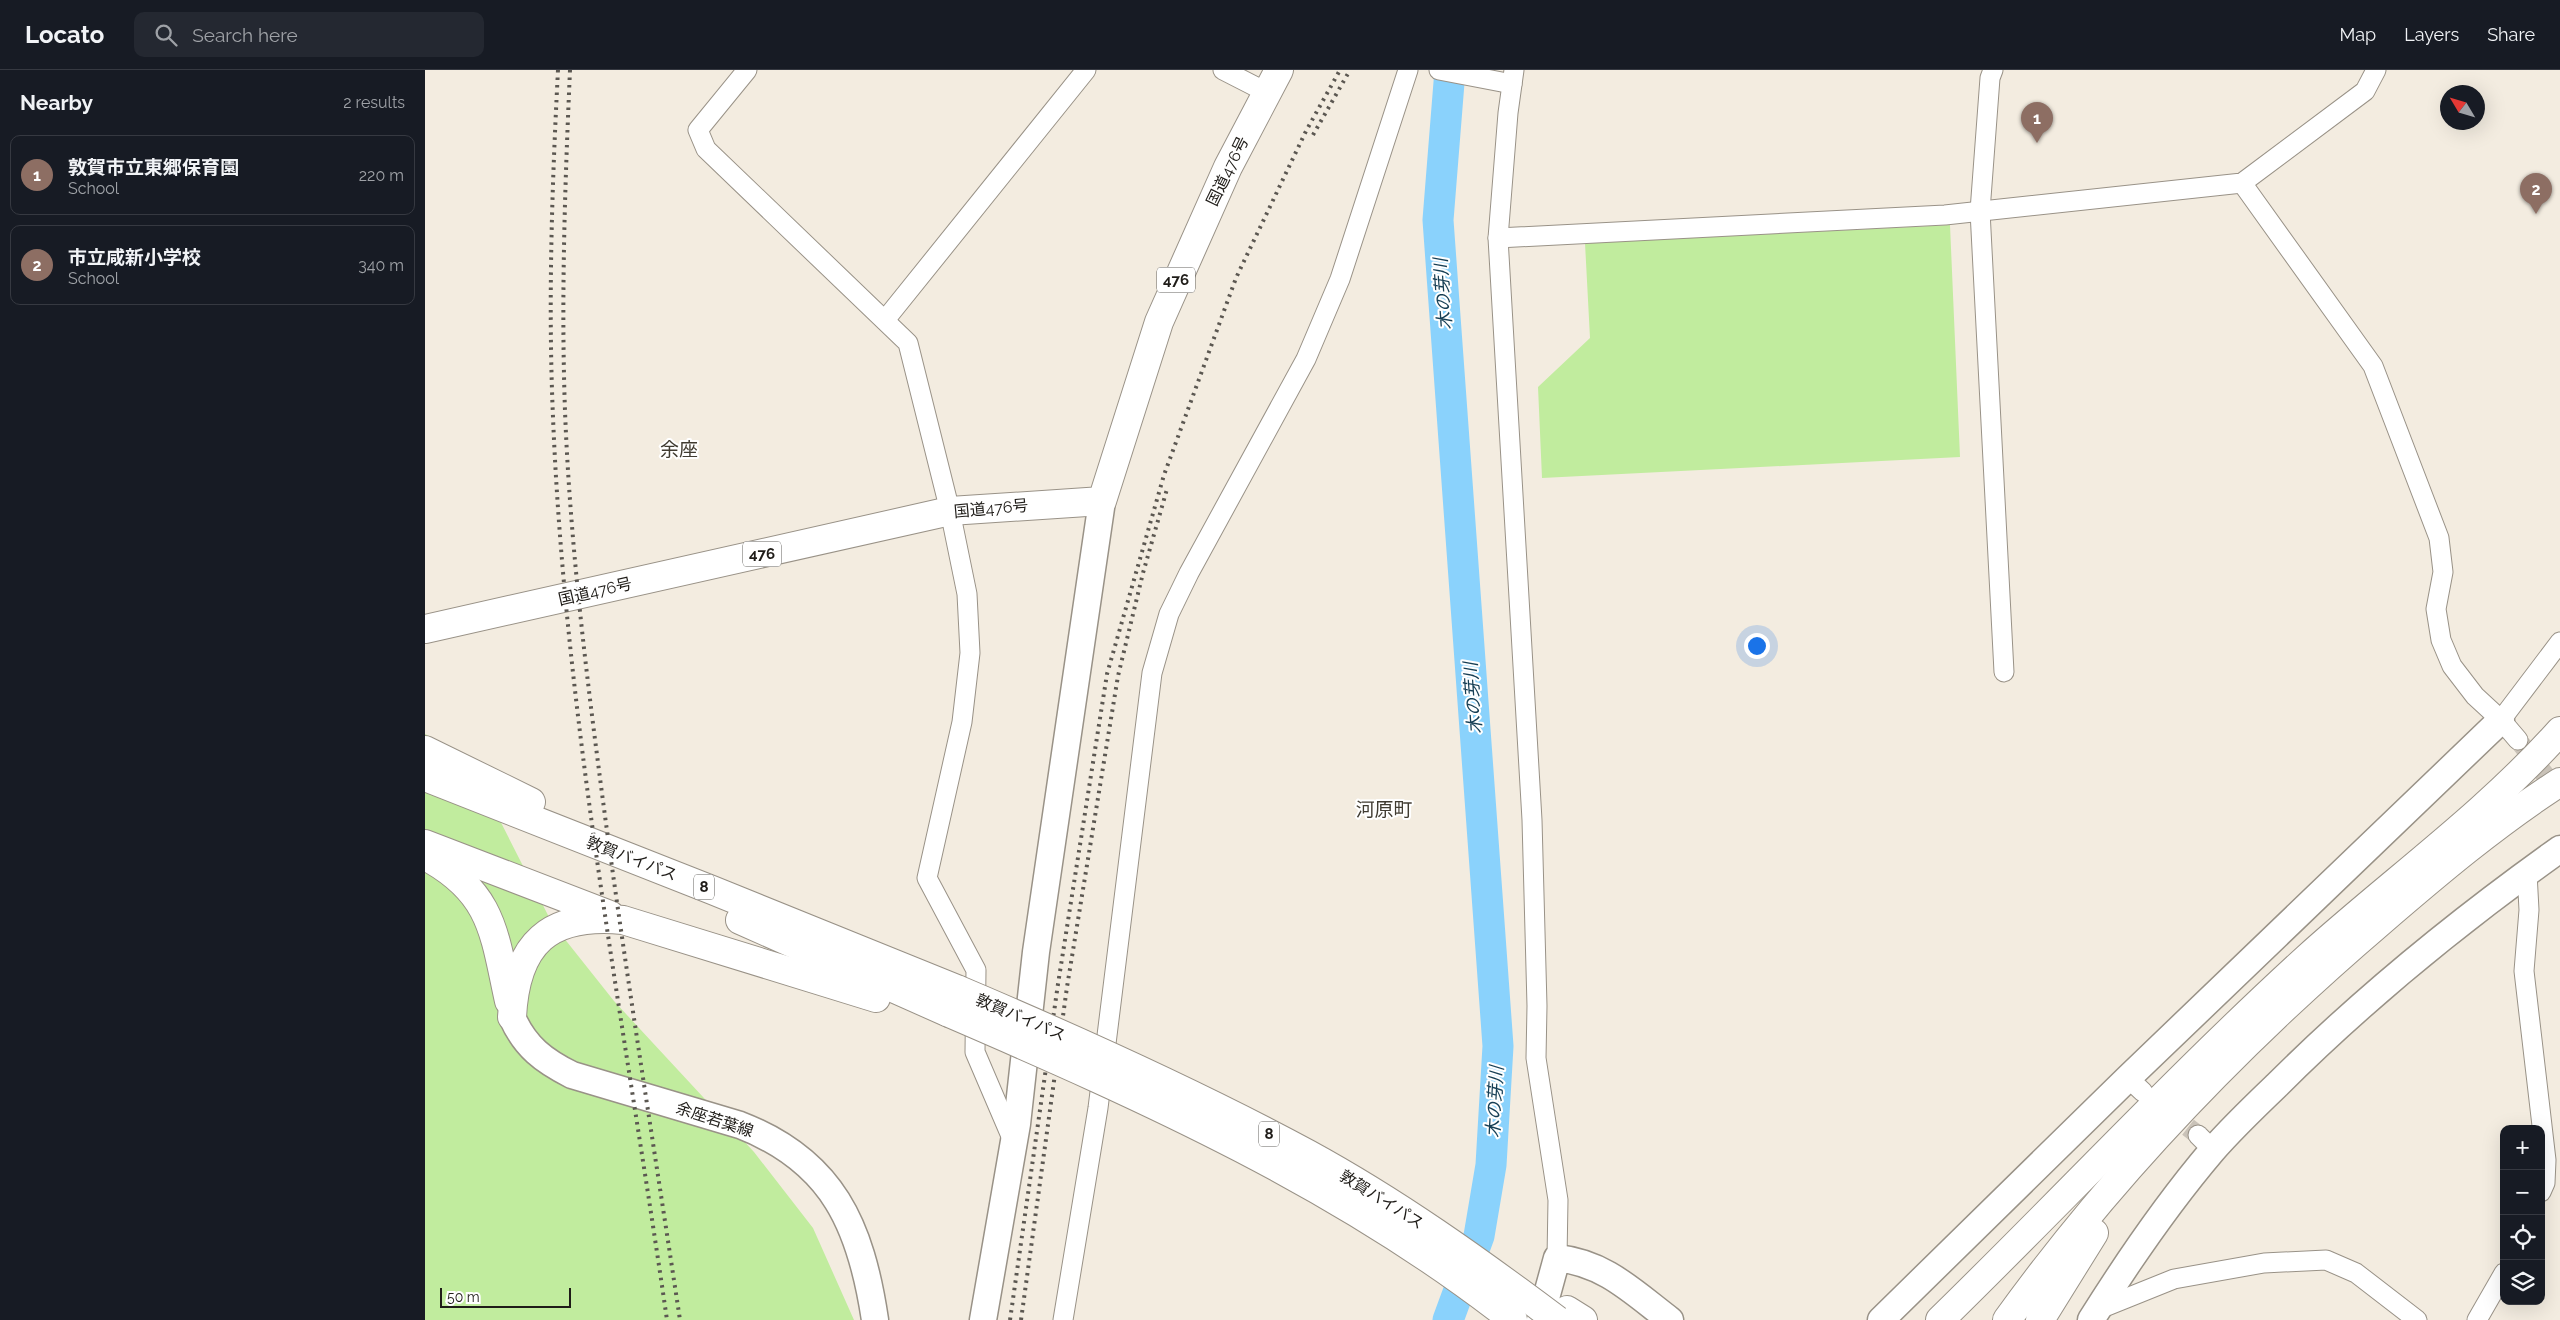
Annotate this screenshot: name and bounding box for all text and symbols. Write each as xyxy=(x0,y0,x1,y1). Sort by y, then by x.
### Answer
search box xyxy=(134,12,484,57)
text: Locato xyxy=(25,20,104,49)
icon: search xyxy=(152,21,180,49)
text: Search here xyxy=(192,24,298,46)
text: Map xyxy=(2340,24,2376,45)
text: Layers xyxy=(2404,24,2459,45)
text: Share xyxy=(2487,24,2535,45)
north arrow xyxy=(2440,85,2485,130)
text: Nearby xyxy=(20,90,93,115)
text: 2 results xyxy=(343,93,405,112)
pin: 1 xyxy=(2021,102,2053,143)
street label: 国道476号 xyxy=(1202,133,1252,209)
text: 敦賀市立東郷保育園 xyxy=(68,156,239,178)
text: 1 xyxy=(33,166,41,185)
text: 220 m xyxy=(359,166,404,185)
pin: 2 xyxy=(2520,173,2552,214)
text: School xyxy=(68,179,119,198)
text: 市立咸新小学校 xyxy=(68,246,201,268)
water label: 木の芽川 xyxy=(1429,255,1455,331)
text: 2 xyxy=(32,256,42,275)
text: 340 m xyxy=(358,256,404,275)
road number: 476 xyxy=(1157,268,1195,292)
text: School xyxy=(68,269,119,288)
district label: 余座 xyxy=(660,438,698,460)
street label: 国道476号 xyxy=(953,496,1029,521)
road number: 476 xyxy=(743,542,781,566)
street label: 国道476号 xyxy=(556,574,634,609)
your location xyxy=(1744,633,1770,659)
water label: 木の芽川 xyxy=(1459,659,1485,735)
district label: 河原町 xyxy=(1355,798,1413,820)
street label: 敦賀バイパス xyxy=(584,832,680,884)
road number: 8 xyxy=(694,874,714,900)
street label: 敦賀バイパス xyxy=(973,990,1069,1045)
water label: 木の芽川 xyxy=(1482,1063,1507,1138)
street label: 余座若葉線 xyxy=(674,1098,756,1141)
road number: 8 xyxy=(1259,1122,1279,1146)
map controls xyxy=(2500,1125,2545,1305)
button: + xyxy=(2500,1125,2545,1170)
street label: 敦賀バイパス xyxy=(1336,1166,1427,1233)
button: − xyxy=(2500,1170,2545,1215)
button: locate xyxy=(2500,1215,2545,1260)
button: layers xyxy=(2500,1260,2545,1305)
scale bar xyxy=(440,1285,571,1308)
text: 50 m xyxy=(447,1289,480,1305)

